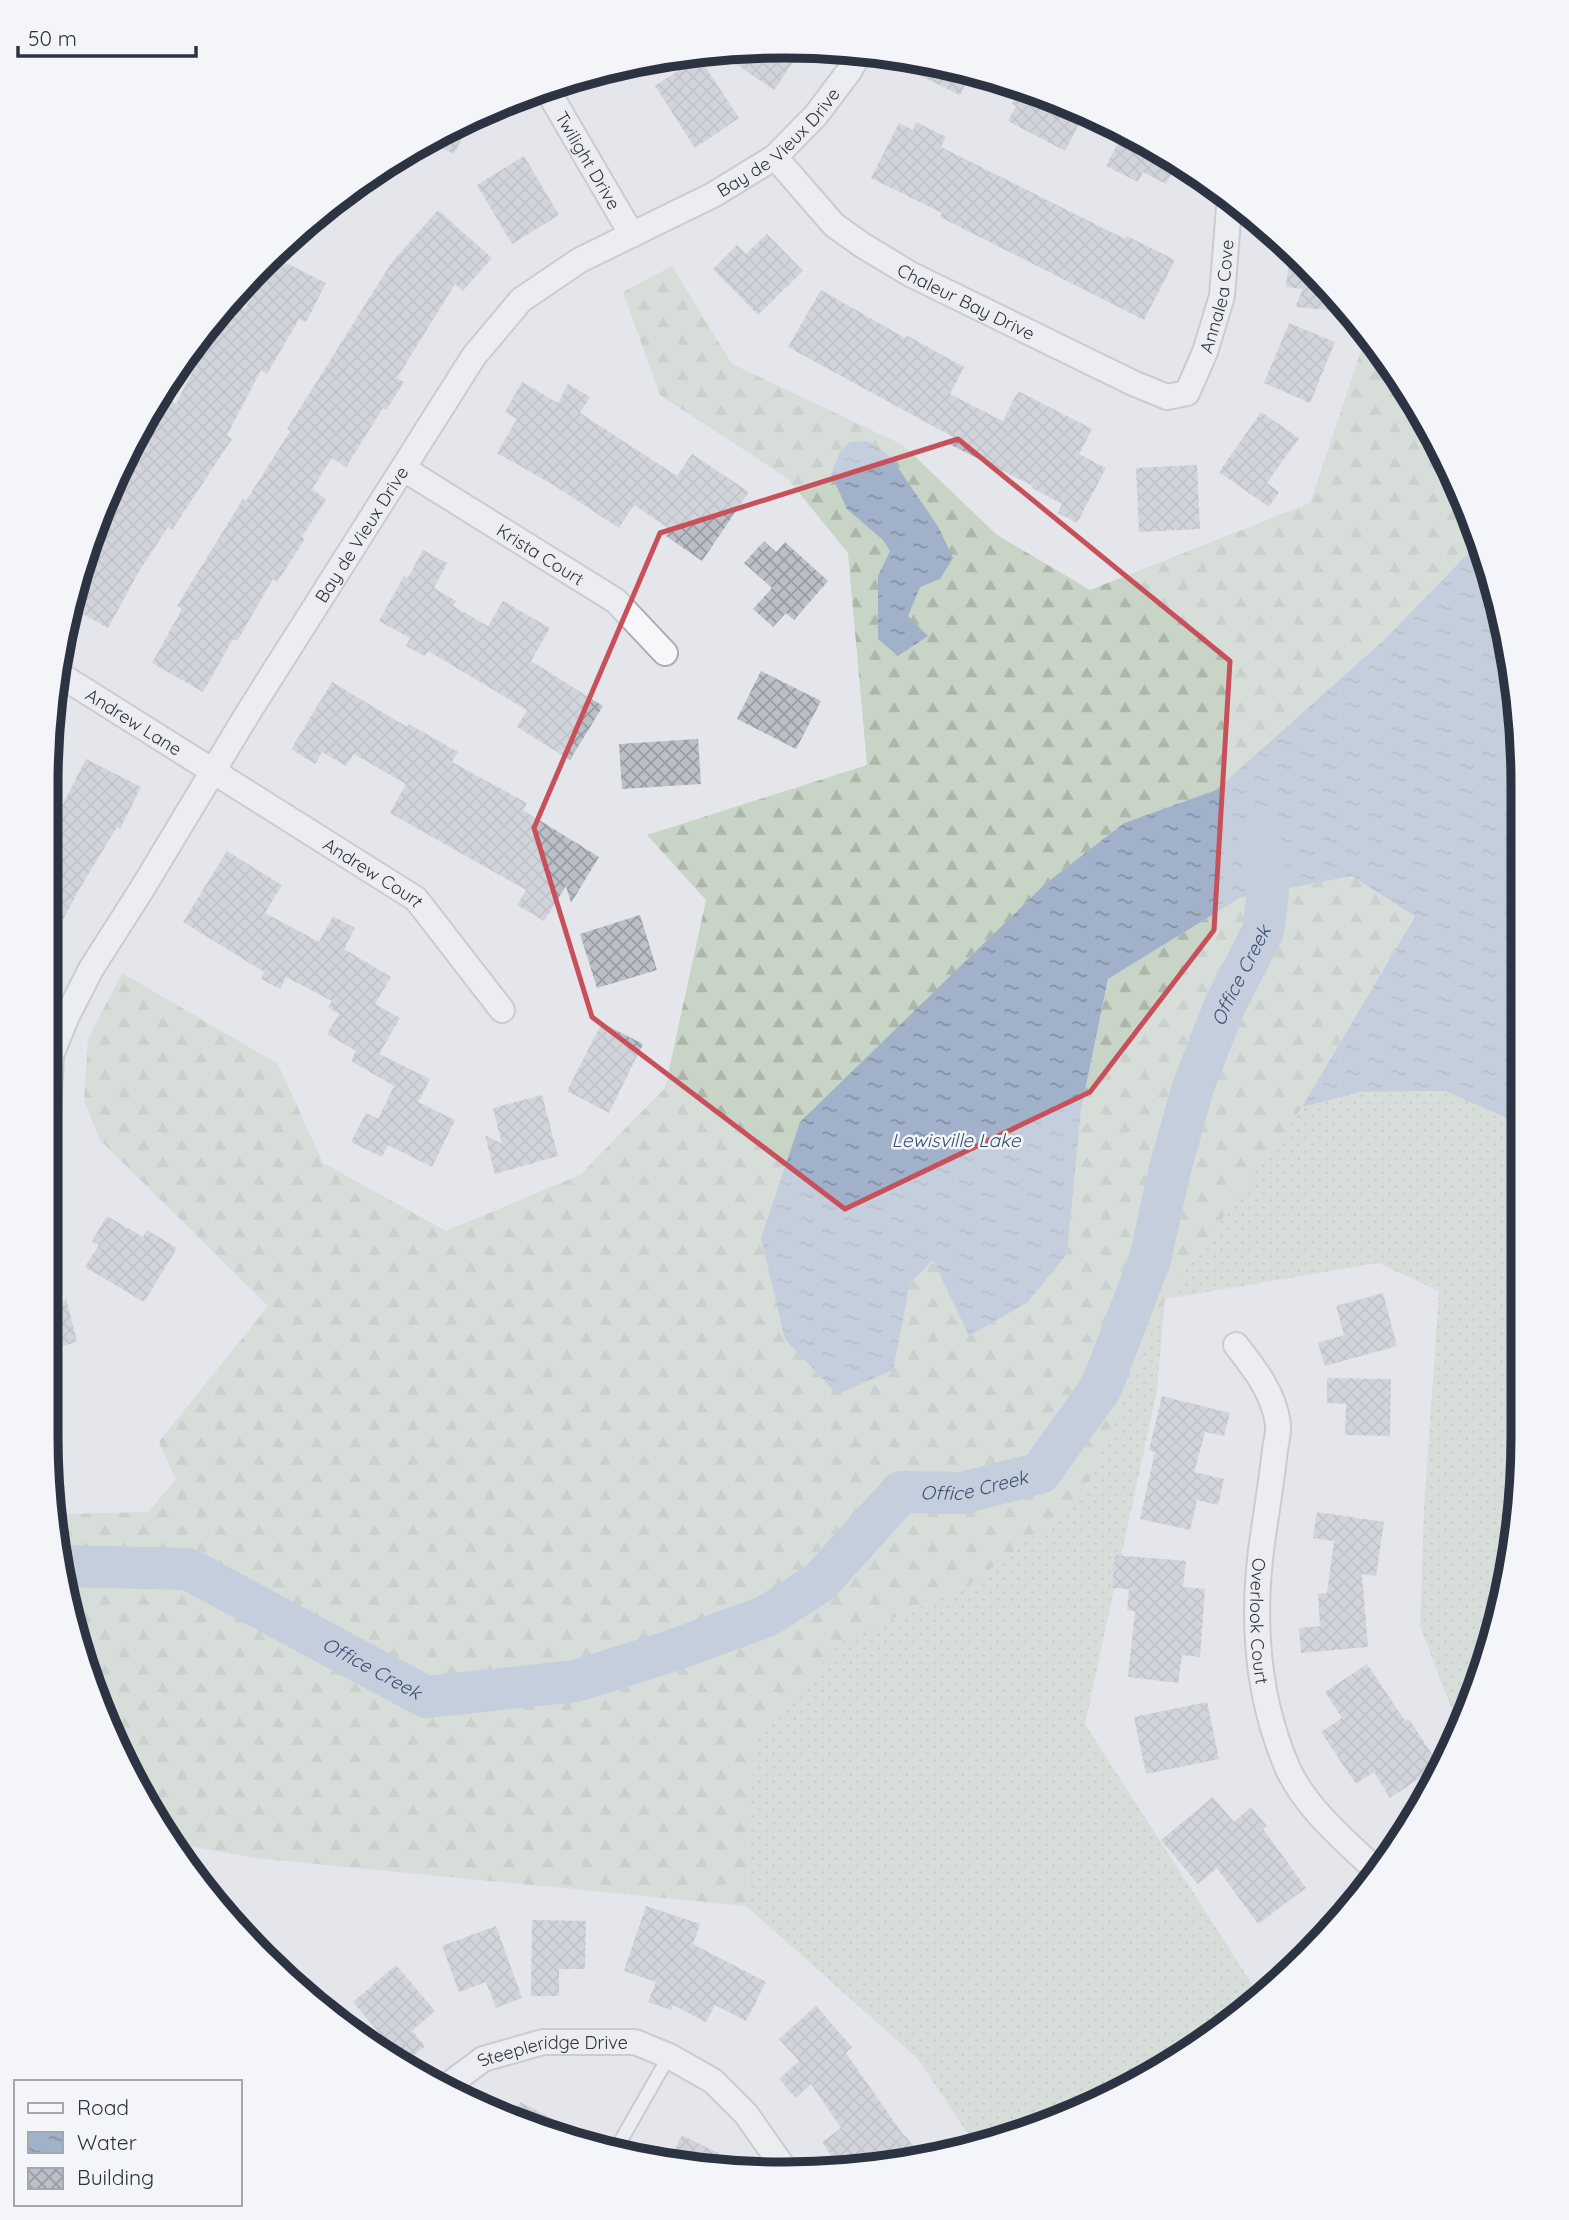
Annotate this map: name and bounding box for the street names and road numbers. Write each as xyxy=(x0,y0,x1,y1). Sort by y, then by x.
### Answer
street label: Bay de Vieux Drive xyxy=(712,83,844,202)
street label: Twilight Drive xyxy=(551,107,626,214)
street label: Annalea Cove xyxy=(1194,239,1238,356)
street label: Chaleur Bay Drive xyxy=(893,258,1039,345)
street label: Bay de Vieux Drive xyxy=(309,462,413,607)
street label: Krista Court xyxy=(493,518,589,590)
street label: Andrew Lane xyxy=(82,683,186,760)
street label: Andrew Court xyxy=(319,832,429,911)
street label: Overlook Court xyxy=(1246,1557,1274,1686)
street label: Steepleridge Drive xyxy=(472,2031,628,2071)

